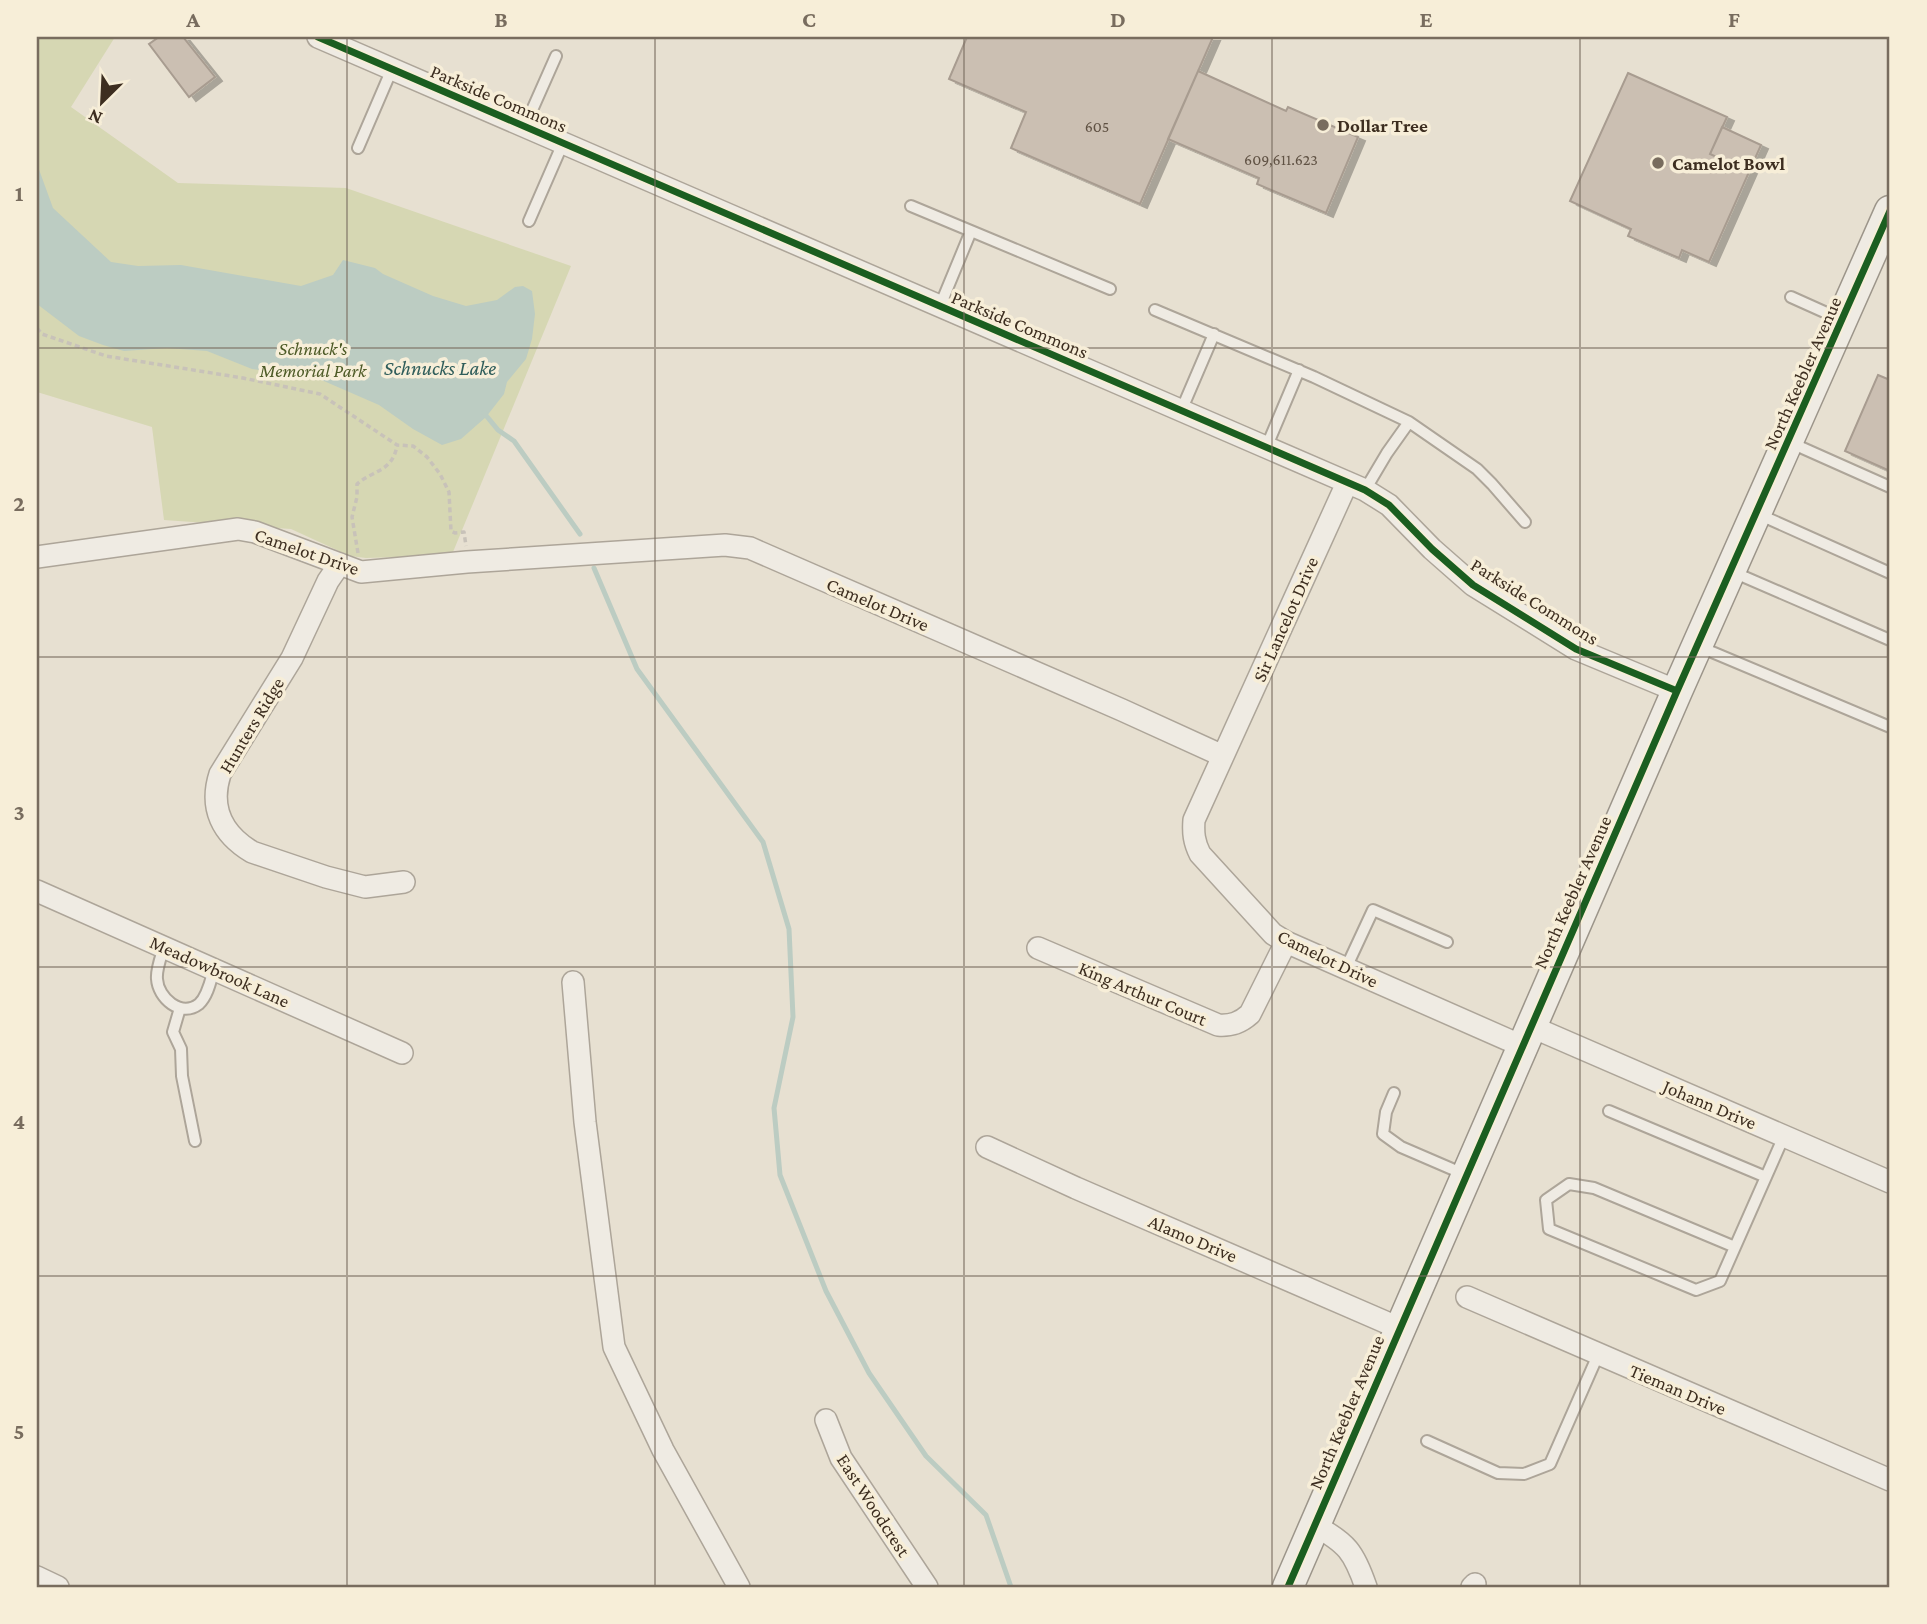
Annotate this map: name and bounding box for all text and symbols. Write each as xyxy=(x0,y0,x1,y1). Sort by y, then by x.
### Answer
text: A xyxy=(185,6,200,32)
text: B xyxy=(494,6,508,32)
text: C xyxy=(802,6,816,32)
text: D xyxy=(1110,6,1126,32)
text: E xyxy=(1419,6,1433,32)
text: F xyxy=(1728,6,1740,32)
street label: Parkside Commons xyxy=(427,60,570,137)
north arrow xyxy=(66,66,136,136)
text: N xyxy=(85,105,105,129)
place label: Dollar Tree xyxy=(1337,115,1428,136)
marker: Dollar Tree xyxy=(1315,117,1331,133)
house number: 605 xyxy=(1085,118,1109,135)
house number: 609,611.623 xyxy=(1244,151,1318,168)
place label: Camelot Bowl xyxy=(1672,153,1786,174)
marker: Camelot Bowl xyxy=(1650,155,1666,171)
text: 1 xyxy=(15,180,24,206)
street label: Parkside Commons xyxy=(948,286,1091,363)
street label: North Keebler Avenue xyxy=(1759,293,1846,453)
park label: Schnuck's Memorial Park xyxy=(259,338,367,381)
water label: Schnucks Lake xyxy=(384,356,496,380)
text: 2 xyxy=(13,490,25,516)
street label: Camelot Drive xyxy=(252,524,362,579)
street label: Sir Lancelot Drive xyxy=(1249,554,1322,685)
street label: Parkside Commons xyxy=(1467,554,1602,649)
street label: Camelot Drive xyxy=(823,573,932,635)
street label: Hunters Ridge xyxy=(215,674,288,777)
text: 3 xyxy=(13,799,25,825)
street label: North Keebler Avenue xyxy=(1529,812,1616,972)
street label: Camelot Drive xyxy=(1274,925,1381,992)
street label: Meadowbrook Lane xyxy=(147,931,293,1012)
street label: King Arthur Court xyxy=(1076,957,1211,1030)
street label: Johann Drive xyxy=(1658,1075,1760,1134)
text: 4 xyxy=(13,1108,25,1134)
street label: Alamo Drive xyxy=(1145,1210,1240,1267)
street label: North Keebler Avenue xyxy=(1305,1332,1388,1492)
street label: Tieman Drive xyxy=(1626,1360,1729,1419)
text: 5 xyxy=(13,1418,25,1444)
street label: East Woodcrest xyxy=(833,1450,915,1561)

